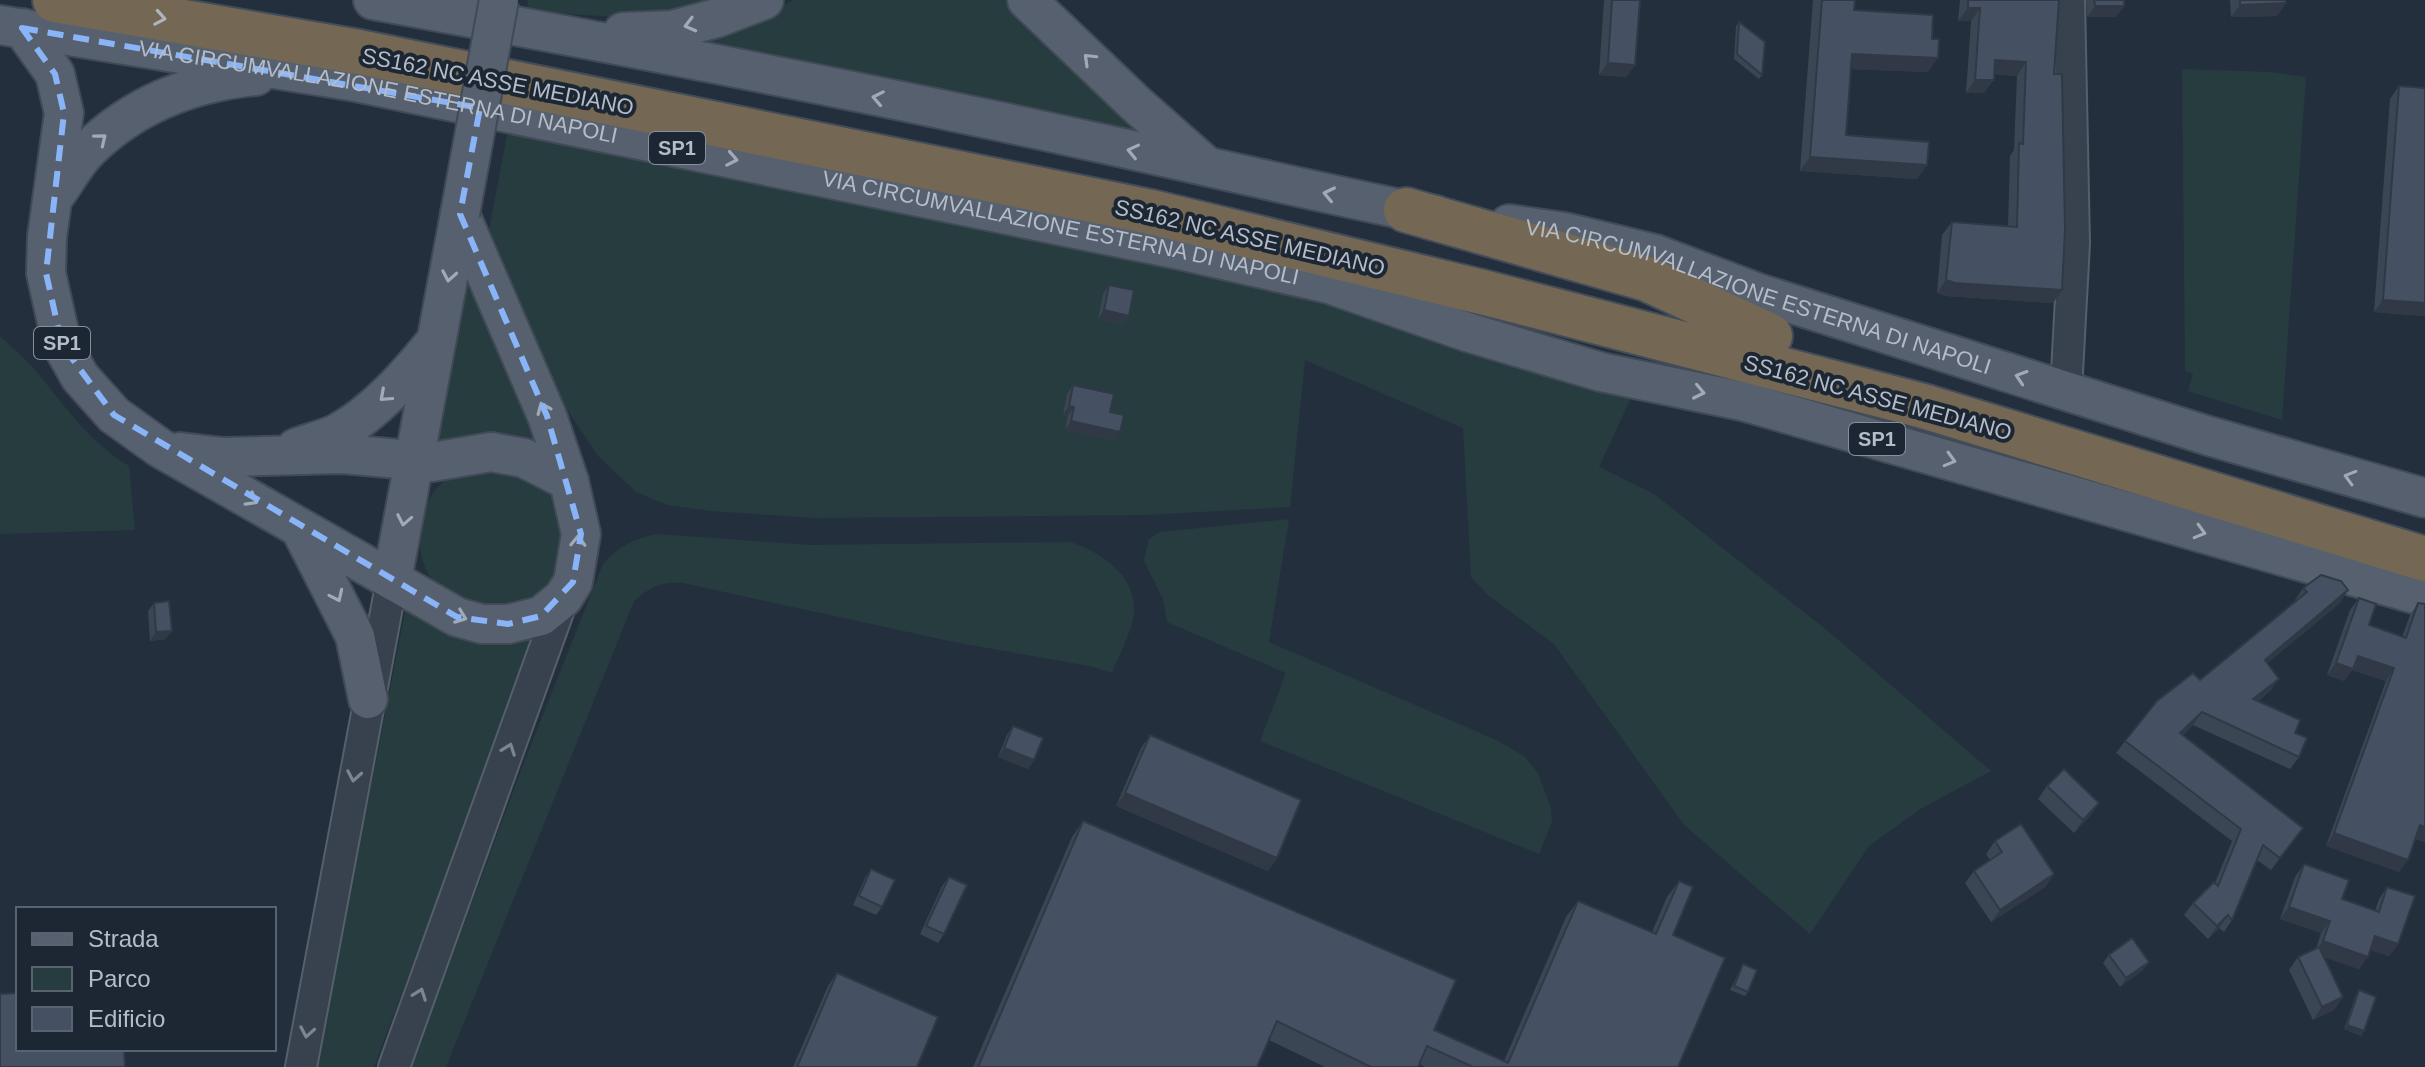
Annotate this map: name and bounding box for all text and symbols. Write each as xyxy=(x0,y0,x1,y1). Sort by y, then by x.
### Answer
one-way arrow xyxy=(153,9,166,26)
one-way arrow xyxy=(684,16,697,33)
street label: VIA CIRCUMVALLAZIONE ESTERNA DI NAPOLI xyxy=(137,35,620,148)
street label: SS162 NC ASSE MEDIANO xyxy=(360,43,636,120)
one-way arrow xyxy=(1084,54,1098,69)
one-way arrow xyxy=(872,90,885,107)
road number: SP1 xyxy=(649,132,705,164)
one-way arrow xyxy=(92,134,106,149)
one-way arrow xyxy=(1127,143,1140,160)
one-way arrow xyxy=(725,150,738,167)
street label: VIA CIRCUMVALLAZIONE ESTERNA DI NAPOLI xyxy=(820,166,1301,290)
one-way arrow xyxy=(1323,186,1337,203)
street label: SS162 NC ASSE MEDIANO xyxy=(1112,194,1387,281)
street label: VIA CIRCUMVALLAZIONE ESTERNA DI NAPOLI xyxy=(1524,215,1994,379)
one-way arrow xyxy=(441,269,458,283)
road number: SP1 xyxy=(34,327,90,359)
street label: SS162 NC ASSE MEDIANO xyxy=(1741,350,2015,445)
one-way arrow xyxy=(2015,370,2029,386)
one-way arrow xyxy=(1692,383,1705,400)
one-way arrow xyxy=(380,386,395,400)
one-way arrow xyxy=(537,402,553,416)
road number: SP1 xyxy=(1849,423,1905,455)
one-way arrow xyxy=(1942,451,1956,467)
one-way arrow xyxy=(2344,469,2357,486)
one-way arrow xyxy=(243,490,258,506)
one-way arrow xyxy=(396,513,413,527)
one-way arrow xyxy=(2192,523,2206,539)
one-way arrow xyxy=(570,534,587,547)
one-way arrow xyxy=(327,588,343,603)
one-way arrow xyxy=(453,607,467,624)
one-way arrow xyxy=(499,743,515,757)
one-way arrow xyxy=(347,769,364,783)
legend xyxy=(16,907,276,1051)
text: Strada xyxy=(88,925,159,952)
text: Parco xyxy=(88,965,151,992)
one-way arrow xyxy=(411,987,427,1001)
text: Edificio xyxy=(88,1005,165,1032)
one-way arrow xyxy=(300,1025,317,1039)

